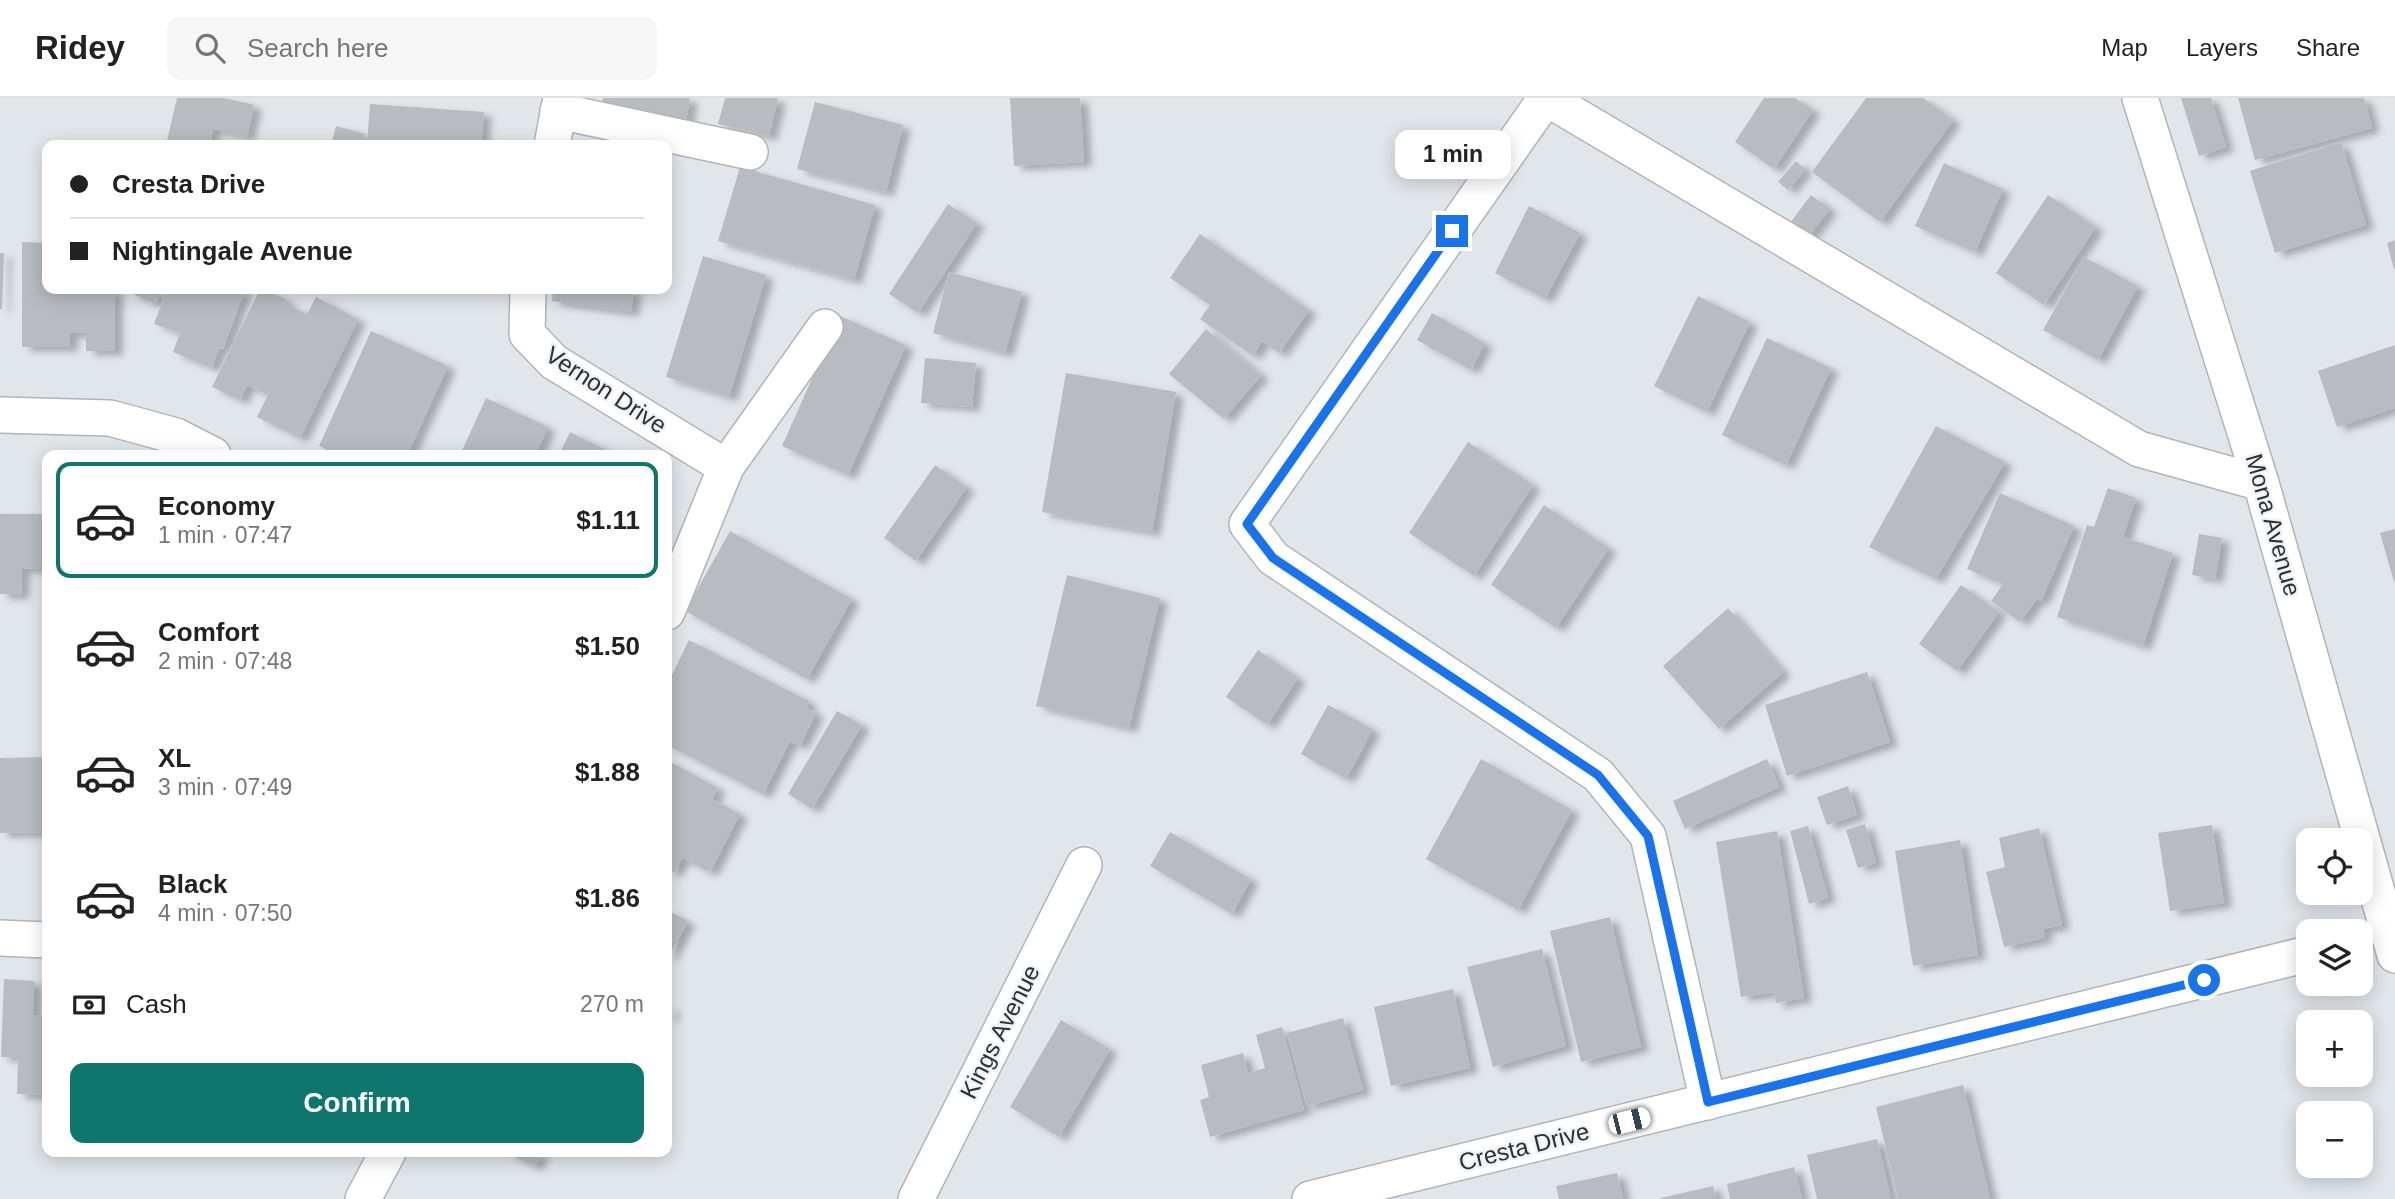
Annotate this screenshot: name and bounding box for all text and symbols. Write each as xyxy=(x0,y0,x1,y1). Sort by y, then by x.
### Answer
search box xyxy=(167,17,657,80)
text: Ridey xyxy=(35,29,125,66)
icon: search xyxy=(191,29,229,67)
text: Search here xyxy=(247,33,389,63)
text: Map xyxy=(2101,34,2148,61)
text: Layers xyxy=(2186,34,2258,61)
text: Share xyxy=(2296,34,2360,61)
callout: 1 min xyxy=(1394,130,1510,178)
text: 1 min xyxy=(1423,141,1483,167)
text: Cresta Drive xyxy=(112,169,265,199)
route end xyxy=(1436,215,1468,247)
text: Nightingale Avenue xyxy=(112,236,353,266)
street label: Vernon Drive xyxy=(541,340,672,439)
street label: Mona Avenue xyxy=(2240,451,2307,599)
icon: car xyxy=(74,489,137,552)
text: Economy xyxy=(158,491,275,521)
text: $1.11 xyxy=(576,505,640,535)
text: 1 min · 07:47 xyxy=(158,522,292,548)
icon: car xyxy=(74,615,137,678)
text: Comfort xyxy=(158,617,259,647)
text: $1.50 xyxy=(575,631,640,661)
text: 2 min · 07:48 xyxy=(158,648,292,674)
icon: car xyxy=(74,741,137,804)
text: XL xyxy=(158,743,191,773)
text: $1.88 xyxy=(575,757,640,787)
text: 3 min · 07:49 xyxy=(158,774,292,800)
map controls xyxy=(2296,828,2373,1178)
button: locate xyxy=(2296,828,2373,905)
icon: car xyxy=(74,867,137,930)
text: Black xyxy=(158,869,227,899)
text: $1.86 xyxy=(575,883,640,913)
text: 4 min · 07:50 xyxy=(158,900,292,926)
button: layers xyxy=(2296,919,2373,996)
street label: Kings Avenue xyxy=(954,960,1045,1103)
route start xyxy=(2188,964,2220,996)
icon: cash xyxy=(70,986,108,1024)
text: Cash xyxy=(126,989,187,1019)
text: 270 m xyxy=(580,991,644,1017)
button: + xyxy=(2296,1010,2373,1087)
button: Confirm xyxy=(70,1063,644,1143)
button: − xyxy=(2296,1101,2373,1178)
car xyxy=(1607,1106,1652,1136)
street label: Cresta Drive xyxy=(1456,1117,1592,1176)

